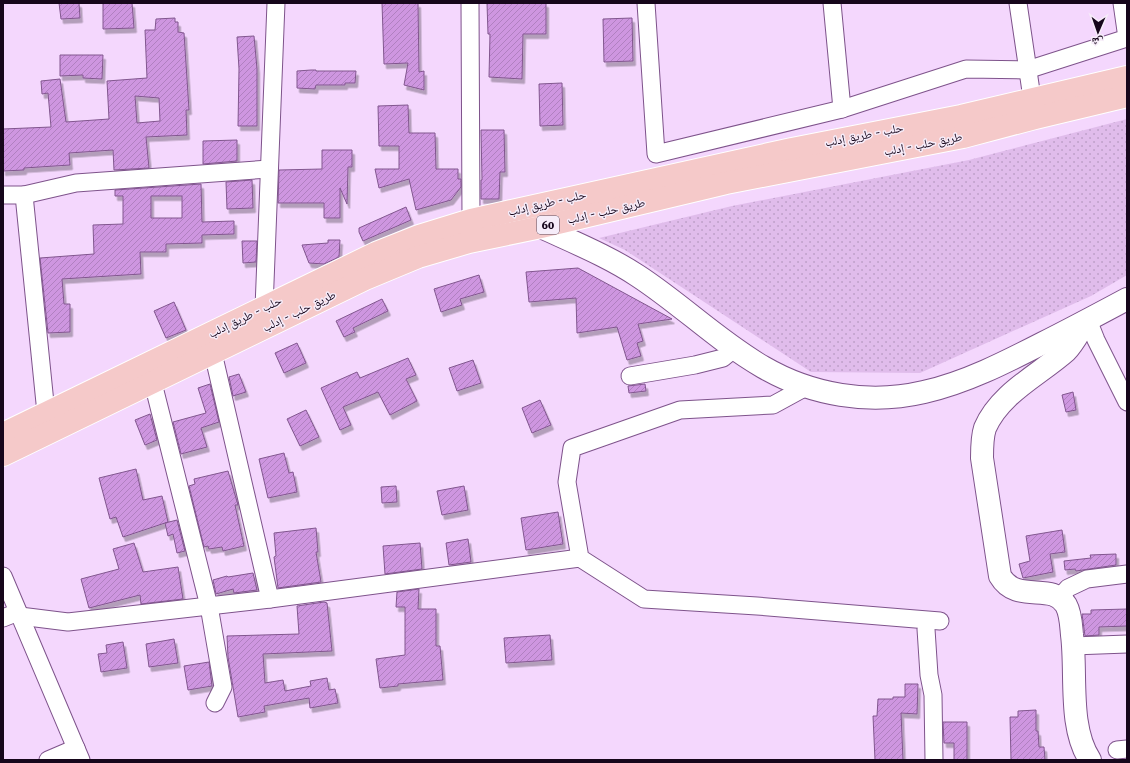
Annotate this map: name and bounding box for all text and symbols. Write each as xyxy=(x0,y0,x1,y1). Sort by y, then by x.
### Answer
north arrow xyxy=(1078,12,1118,52)
text: ش xyxy=(1091,34,1104,48)
street label: حلب - طريق إدلب xyxy=(824,120,905,150)
street label: طريق حلب - إدلب xyxy=(883,130,964,159)
street label: حلب - طريق إدلب xyxy=(507,187,588,219)
street label: طريق حلب - إدلب xyxy=(566,195,647,227)
road number: 60 xyxy=(537,216,559,234)
street label: طريق حلب - إدلب xyxy=(260,287,338,335)
street label: حلب - طريق إدلب xyxy=(206,293,284,341)

